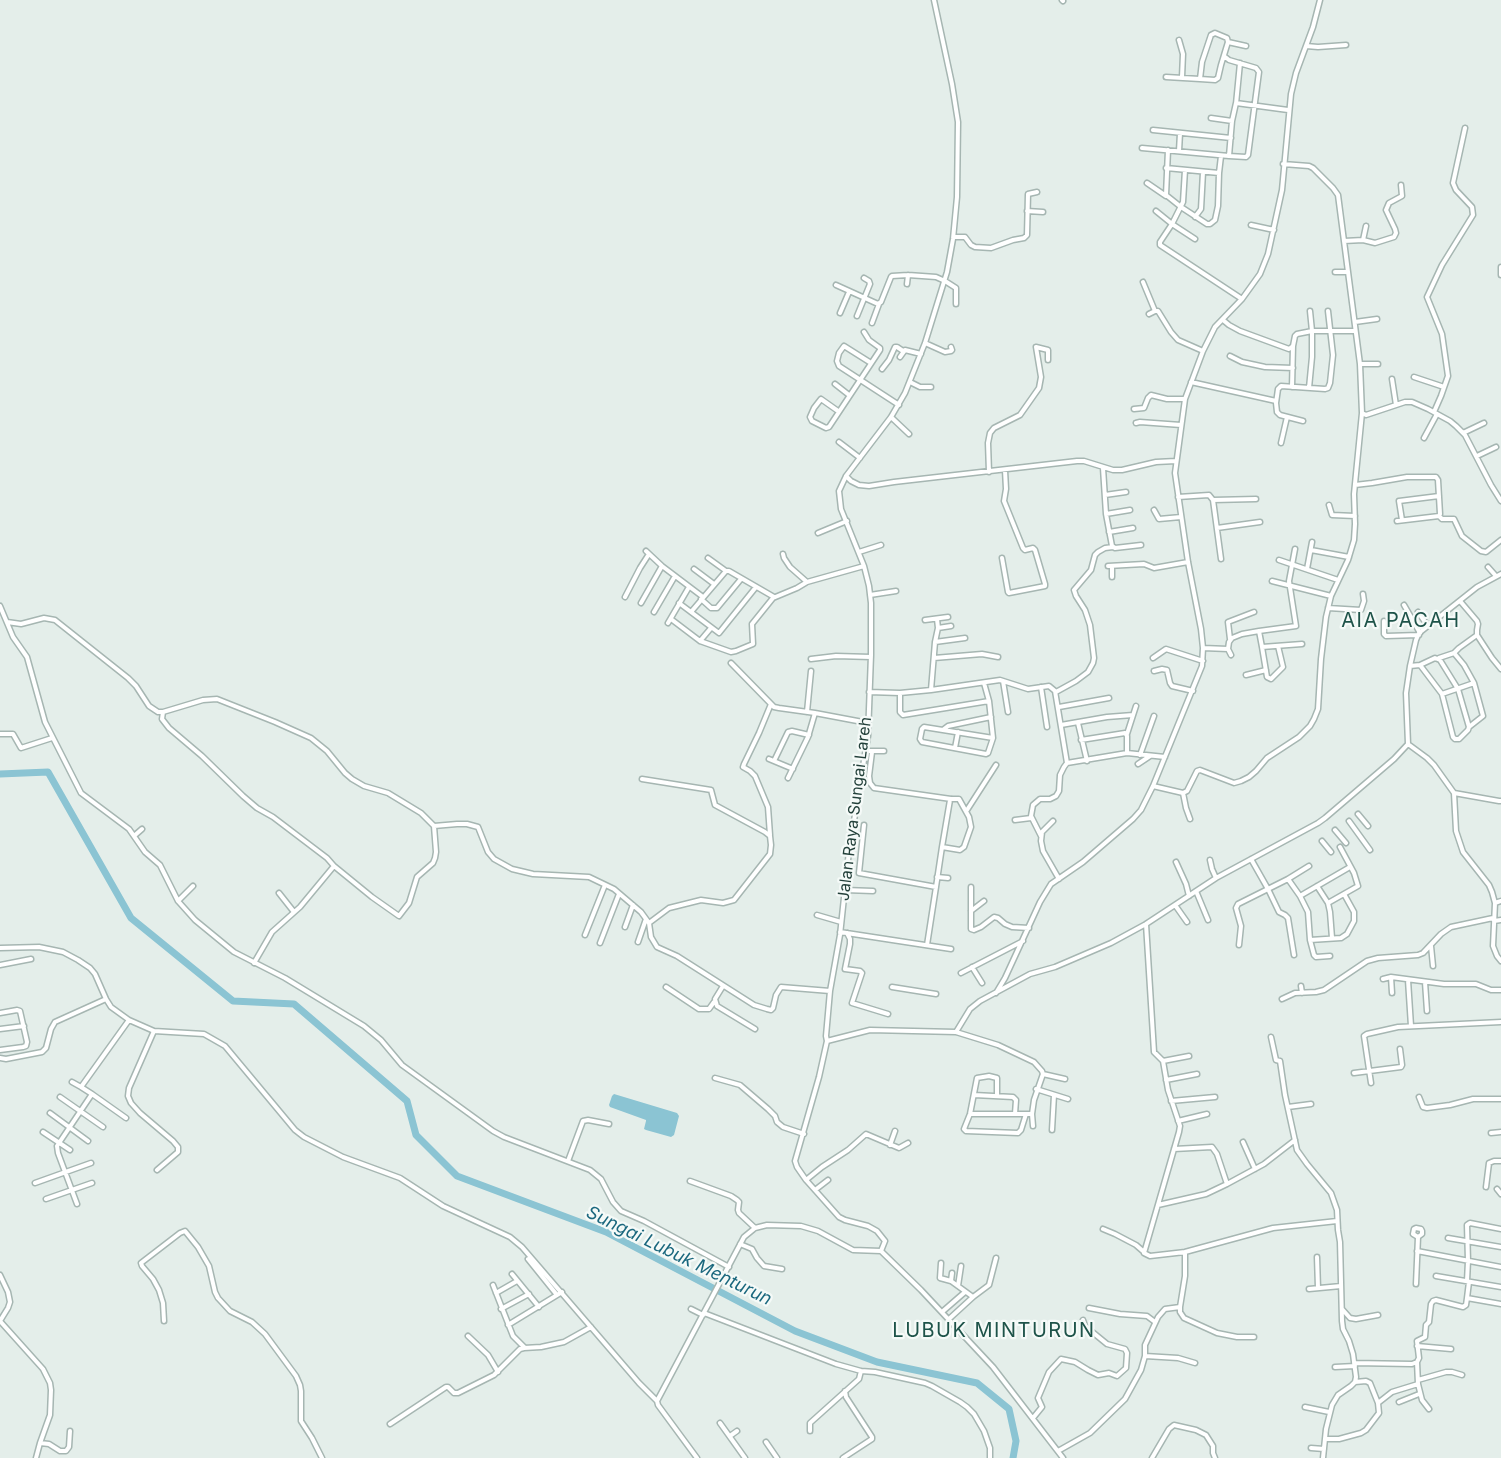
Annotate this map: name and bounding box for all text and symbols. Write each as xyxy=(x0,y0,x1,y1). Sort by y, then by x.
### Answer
district label: AIA PACAH xyxy=(1341,609,1461,633)
street label: Jalan Raya Sungai Lareh xyxy=(834,716,876,902)
water label: Sungai Lubuk Menturun xyxy=(583,1202,775,1310)
district label: LUBUK MINTURUN xyxy=(892,1319,1096,1343)

